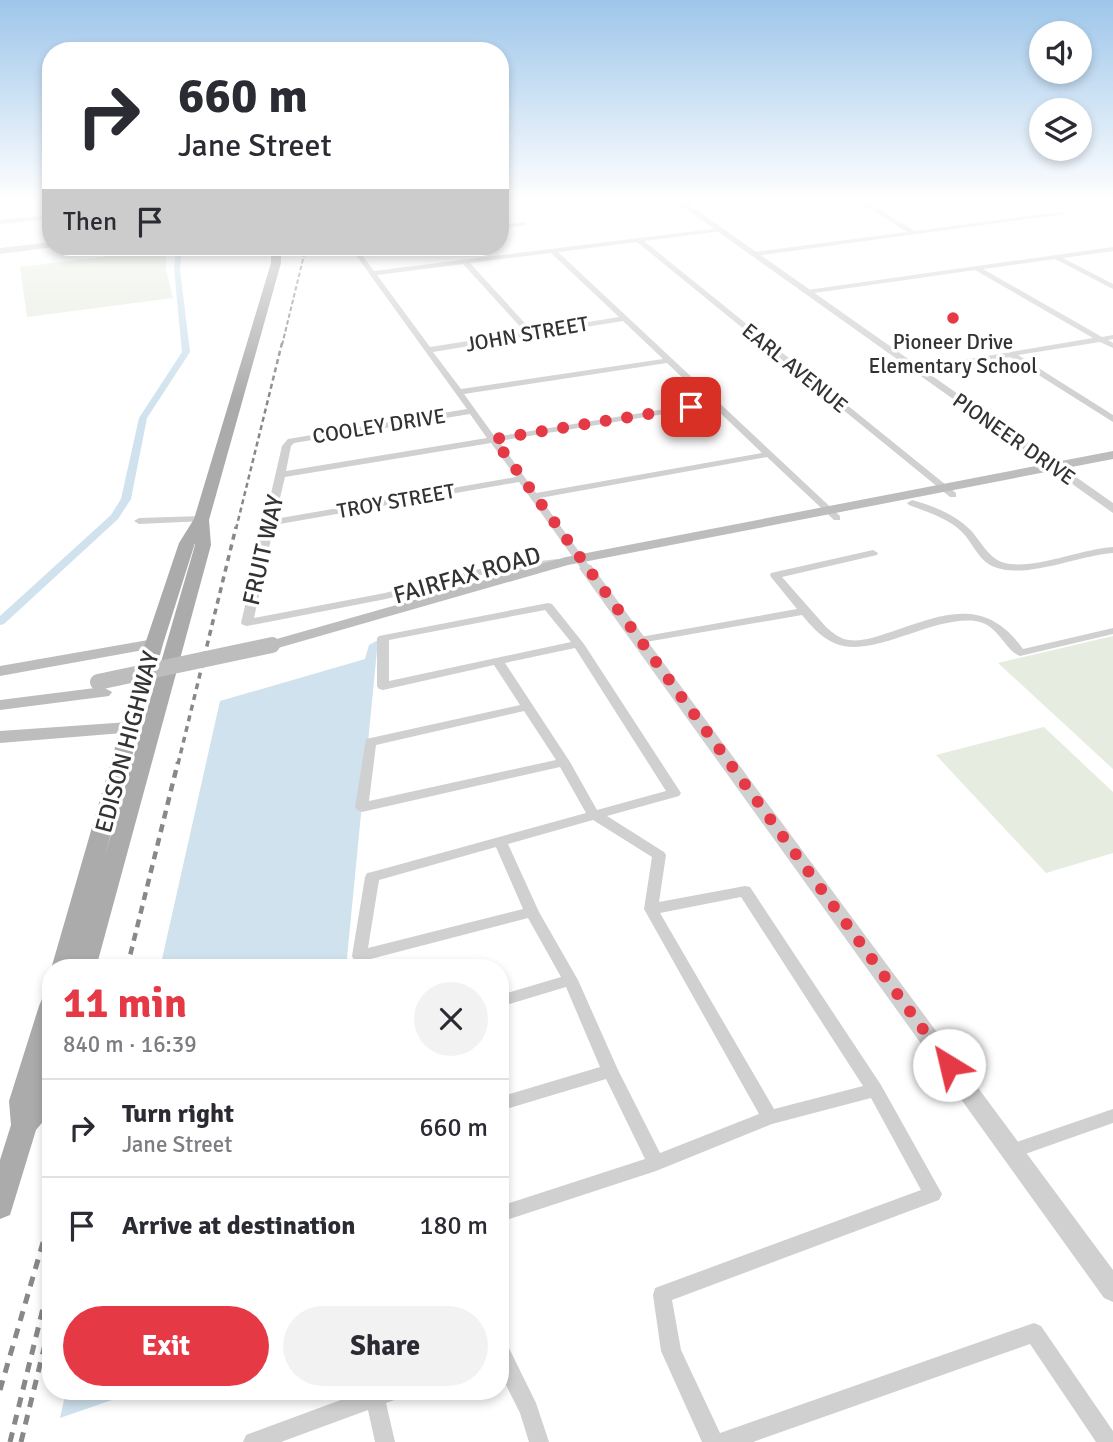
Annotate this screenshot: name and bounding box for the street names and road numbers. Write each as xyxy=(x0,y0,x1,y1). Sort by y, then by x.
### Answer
street label: JOHN STREET xyxy=(464,310,591,358)
street label: EARL AVENUE xyxy=(737,317,853,419)
street label: PIONEER DRIVE xyxy=(948,387,1080,491)
street label: COOLEY DRIVE xyxy=(311,403,447,449)
street label: TROY STREET xyxy=(335,478,458,524)
street label: FRUIT WAY xyxy=(236,492,290,608)
street label: FAIRFAX ROAD xyxy=(390,540,544,610)
street label: EDISON HIGHWAY xyxy=(88,648,166,836)

